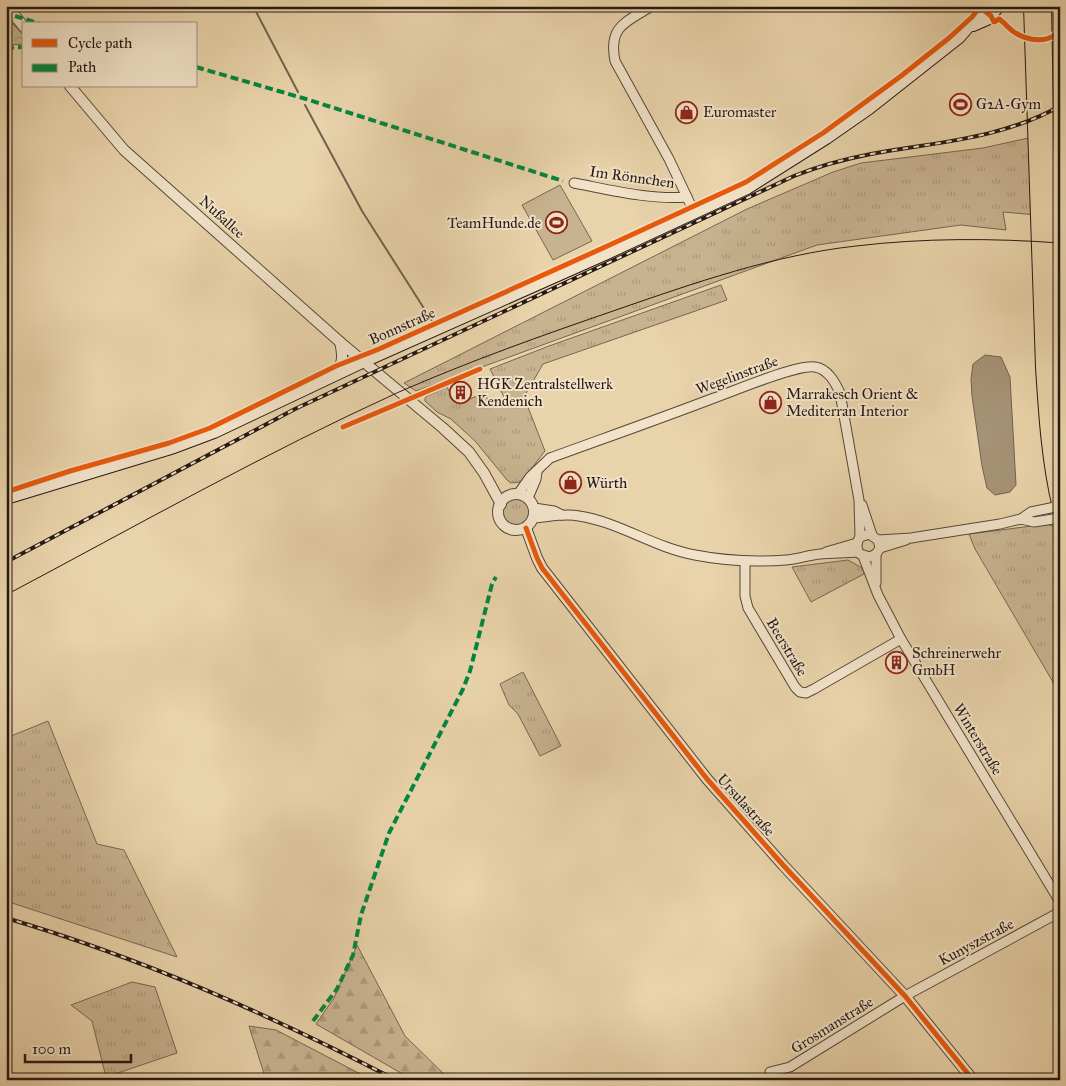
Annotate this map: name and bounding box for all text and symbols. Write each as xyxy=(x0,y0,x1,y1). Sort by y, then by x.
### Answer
legend xyxy=(22,22,198,88)
text: Cycle path xyxy=(68,34,133,52)
text: Path xyxy=(68,58,97,76)
sports icon: G2A-Gym xyxy=(948,92,972,116)
place label: G2A-Gym xyxy=(976,95,1042,113)
shop icon: Euromaster xyxy=(675,100,699,124)
place label: Euromaster xyxy=(703,103,777,121)
street label: Im Rönnchen xyxy=(588,162,676,192)
street label: Nußallee xyxy=(195,192,249,242)
sports icon: TeamHunde.de xyxy=(545,211,569,235)
place label: TeamHunde.de xyxy=(447,214,541,232)
street label: Bonnstraße xyxy=(366,303,438,349)
street label: Wegelinstraße xyxy=(693,352,781,398)
place label: HGK Zentralstellwerk Kendenich xyxy=(477,375,613,410)
building icon: HGK Zentralstellwerk Kendenich xyxy=(449,381,473,405)
place label: Marrakesch Orient & Mediterran Interior xyxy=(786,385,919,420)
shop icon: Marrakesch Orient & Mediterran Interior xyxy=(758,391,782,415)
shop icon: Würth xyxy=(558,471,582,495)
place label: Würth xyxy=(586,474,628,492)
street label: Beerstraße xyxy=(763,615,811,679)
place label: Schreinerwehr GmbH xyxy=(912,644,1002,679)
building icon: Schreinerwehr GmbH xyxy=(884,650,908,674)
street label: Winterstraße xyxy=(950,700,1006,778)
street label: Ursulastraße xyxy=(713,770,779,840)
street label: Kunyszstraße xyxy=(935,915,1017,969)
street label: Grosmanstraße xyxy=(788,993,876,1057)
scale bar xyxy=(25,1031,131,1063)
text: 100 m xyxy=(32,1040,72,1058)

